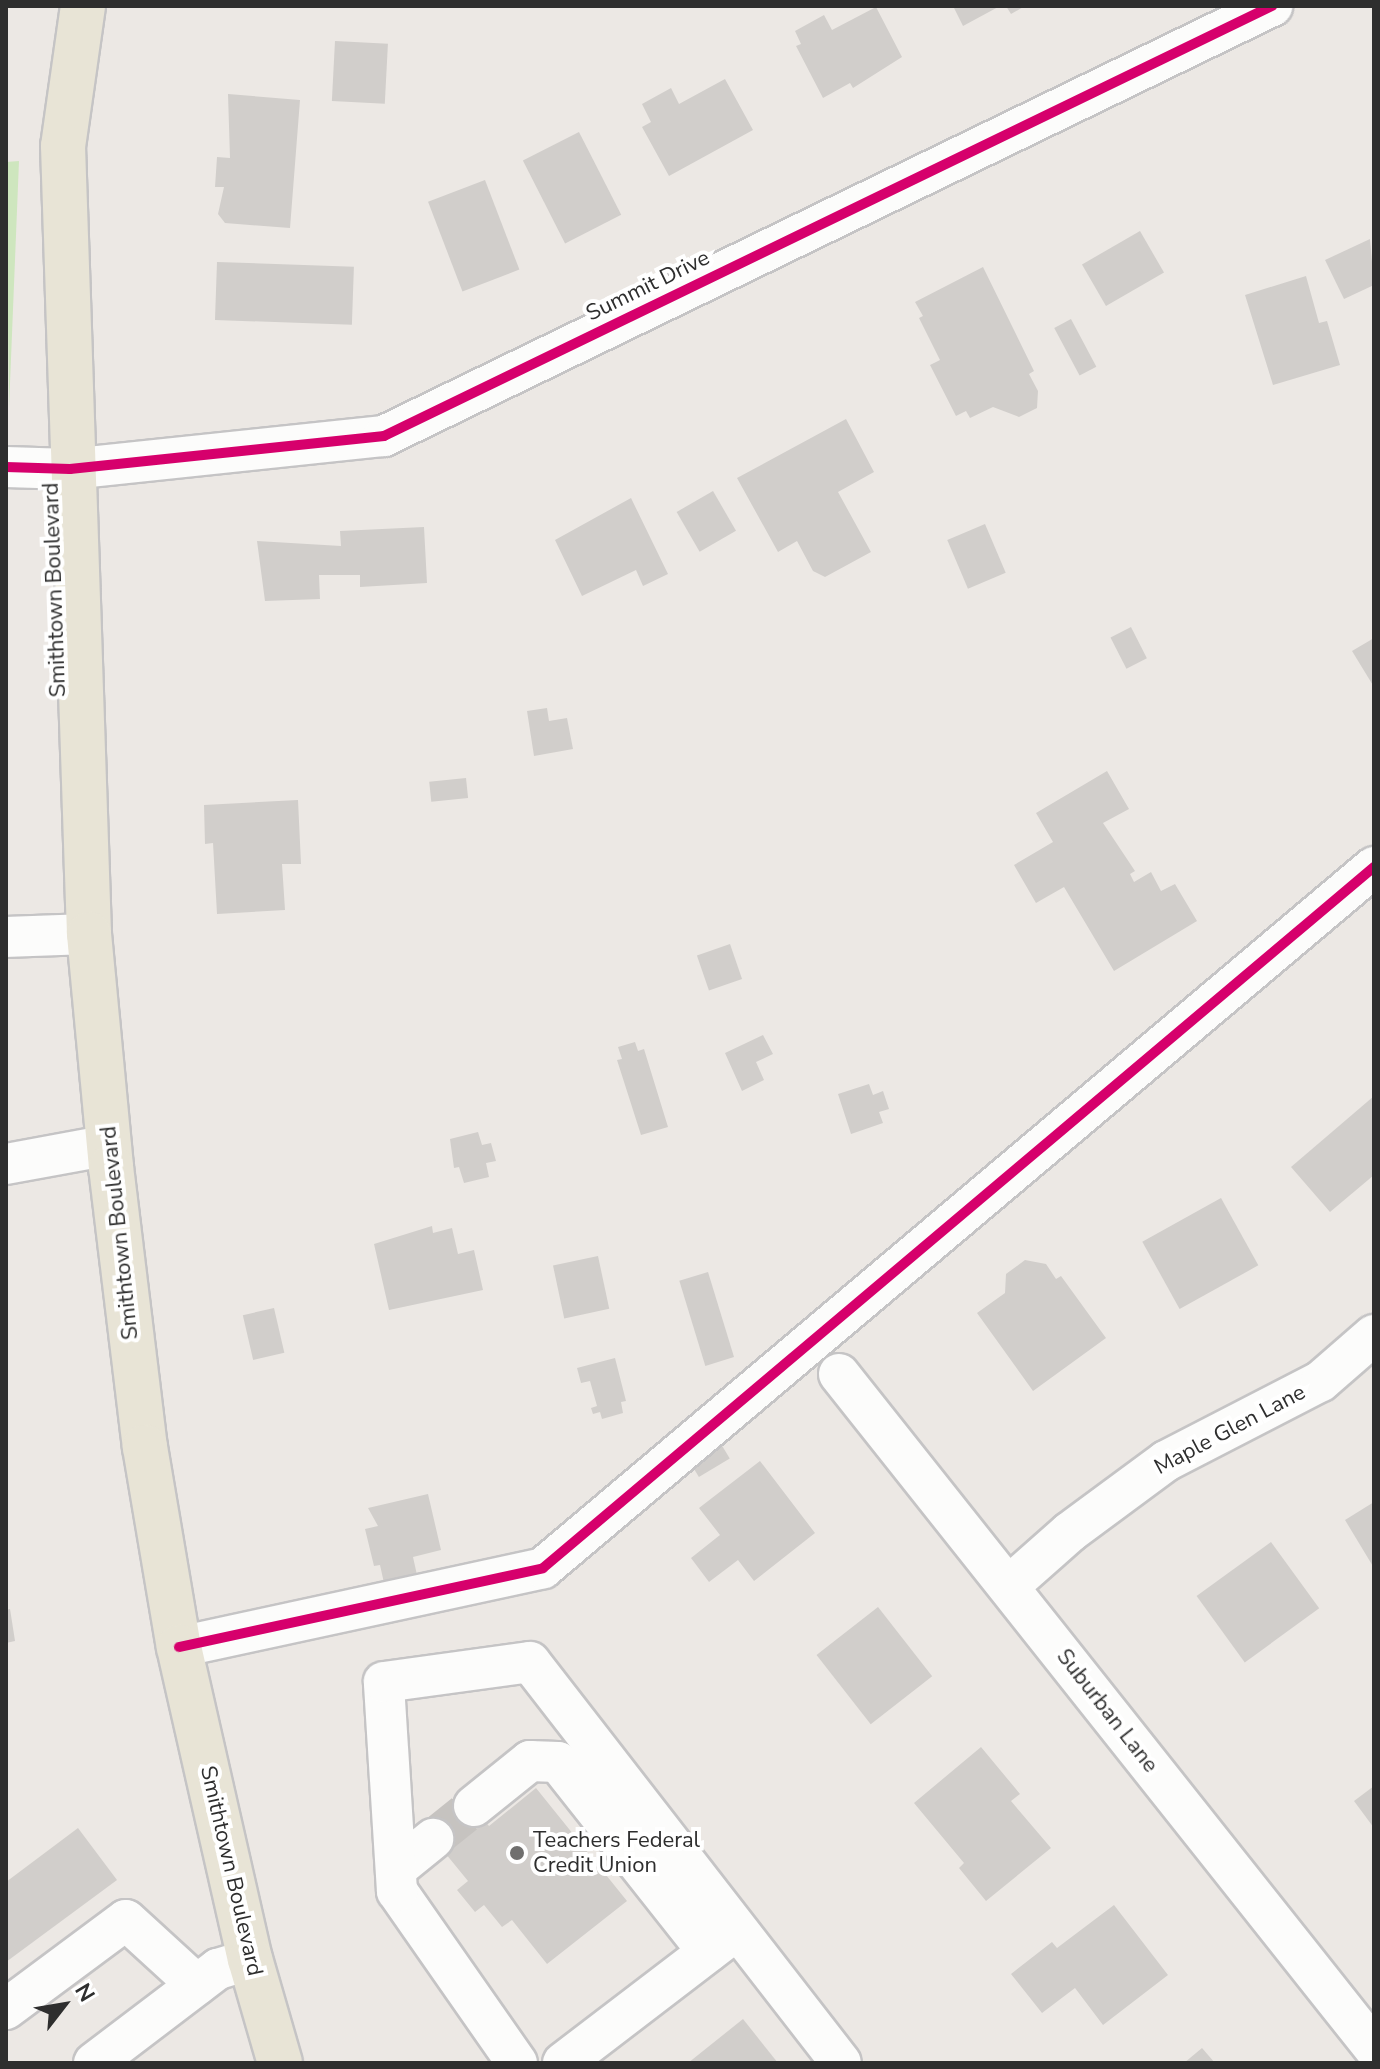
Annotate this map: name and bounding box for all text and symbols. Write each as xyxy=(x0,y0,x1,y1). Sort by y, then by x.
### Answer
street label: Summit Drive xyxy=(582,245,714,327)
street label: Smithtown Boulevard xyxy=(38,482,72,698)
street label: Smithtown Boulevard xyxy=(96,1125,144,1341)
street label: Maple Glen Lane xyxy=(1150,1379,1310,1481)
street label: Suburban Lane xyxy=(1051,1644,1163,1778)
street label: Smithtown Boulevard xyxy=(194,1763,268,1979)
place label: Teachers Federal Credit Union xyxy=(533,1827,700,1878)
marker: Teachers Federal Credit Union xyxy=(508,1844,526,1862)
north arrow xyxy=(24,1965,104,2045)
text: N xyxy=(67,1978,102,2007)

